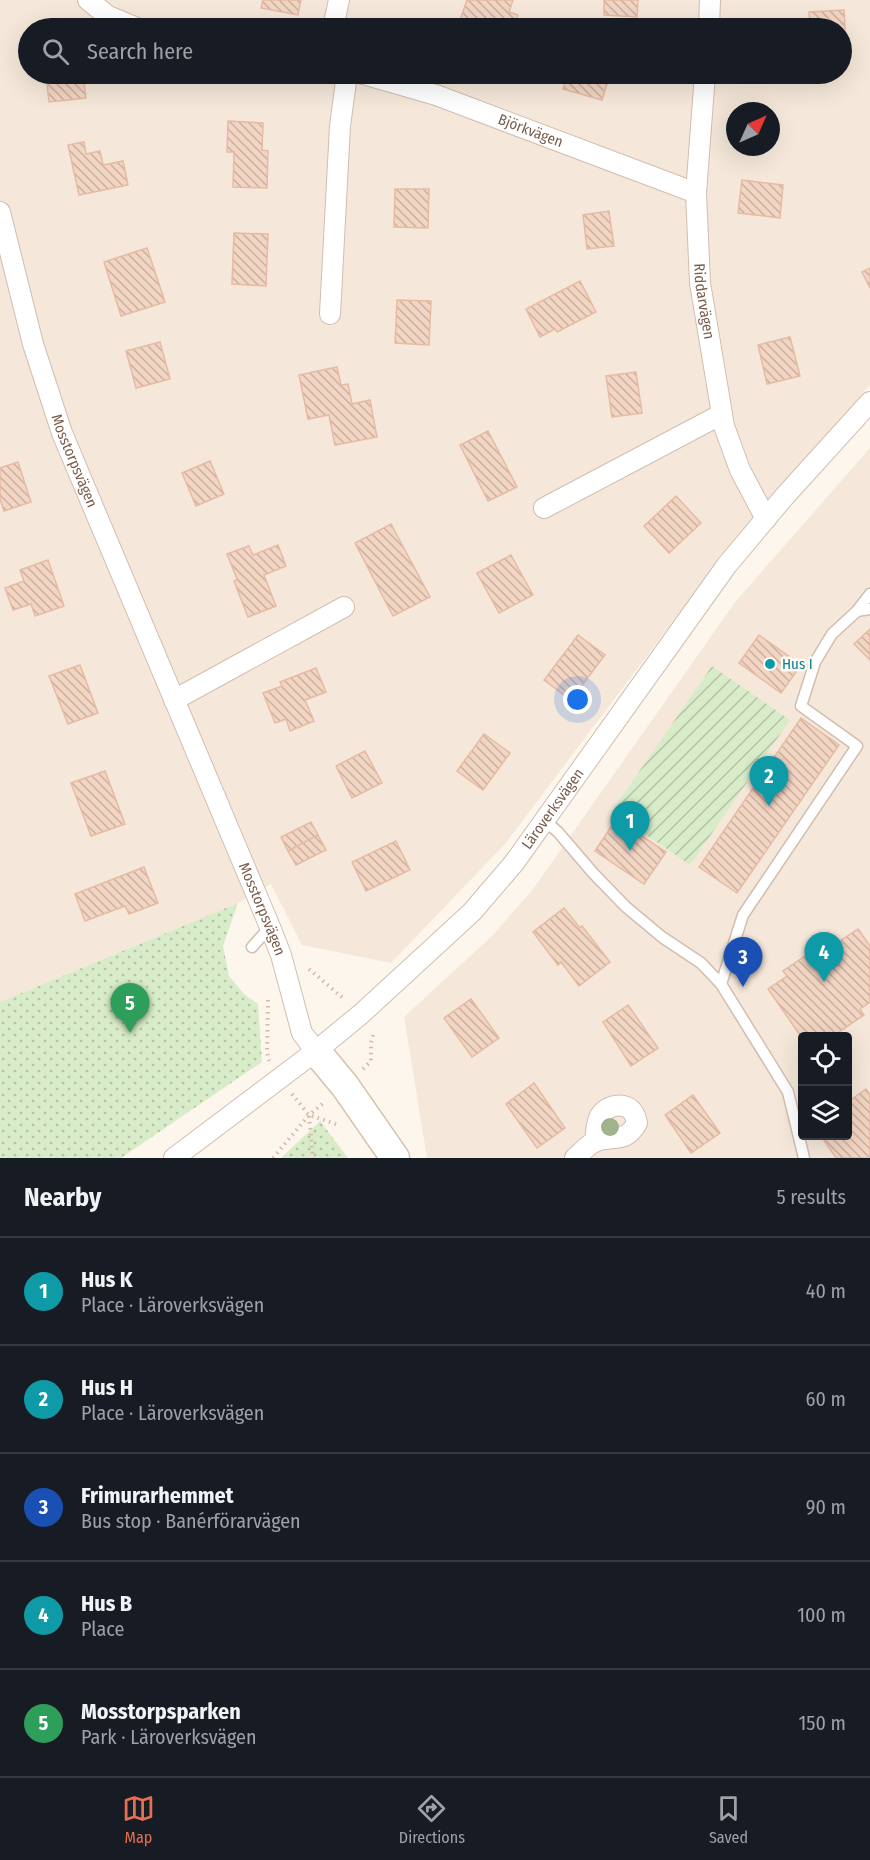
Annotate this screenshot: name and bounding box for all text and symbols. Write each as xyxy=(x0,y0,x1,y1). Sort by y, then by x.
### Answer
search box xyxy=(18,18,852,84)
icon: search xyxy=(39,35,72,68)
text: Search here xyxy=(87,38,193,65)
north arrow xyxy=(726,102,780,156)
street label: Björkvägen xyxy=(496,110,566,151)
street label: Riddarvägen xyxy=(690,263,718,341)
street label: Mosstorpsvägen xyxy=(47,412,101,510)
place label: Hus I xyxy=(782,655,813,673)
marker: Hus I xyxy=(763,657,777,671)
your location xyxy=(563,685,592,714)
pin: 2 xyxy=(750,756,788,806)
street label: Läroverksvägen xyxy=(518,765,588,853)
pin: 1 xyxy=(610,802,650,851)
street label: Mosstorpsvägen xyxy=(235,860,289,958)
pin: 4 xyxy=(804,932,844,982)
pin: 3 xyxy=(724,938,762,987)
pin: 5 xyxy=(110,984,150,1033)
map controls xyxy=(798,1032,852,1140)
button: locate xyxy=(798,1032,852,1086)
button: layers xyxy=(798,1086,852,1140)
text: Nearby xyxy=(24,1182,101,1213)
text: 5 results xyxy=(776,1185,846,1209)
text: Hus K xyxy=(81,1266,133,1293)
text: 1 xyxy=(39,1279,48,1303)
text: 40 m xyxy=(806,1279,846,1303)
text: Place · Läroverksvägen xyxy=(81,1293,264,1317)
text: Hus H xyxy=(81,1374,133,1401)
text: 2 xyxy=(39,1387,48,1411)
text: 60 m xyxy=(806,1387,846,1411)
text: Place · Läroverksvägen xyxy=(81,1401,264,1425)
text: Frimurarhemmet xyxy=(81,1482,233,1509)
text: 3 xyxy=(39,1495,48,1519)
text: 90 m xyxy=(806,1495,846,1519)
text: Bus stop · Banérförarvägen xyxy=(81,1509,301,1533)
text: Hus B xyxy=(81,1590,132,1617)
text: 4 xyxy=(38,1603,49,1627)
text: 100 m xyxy=(797,1603,846,1627)
text: Place xyxy=(81,1617,124,1641)
text: Mosstorpsparken xyxy=(81,1698,241,1725)
text: 5 xyxy=(39,1711,48,1735)
text: 150 m xyxy=(799,1711,846,1735)
text: Park · Läroverksvägen xyxy=(81,1725,256,1749)
tab: Map xyxy=(122,1792,155,1847)
tab: Directions xyxy=(399,1792,465,1847)
tab: Saved xyxy=(709,1792,748,1847)

